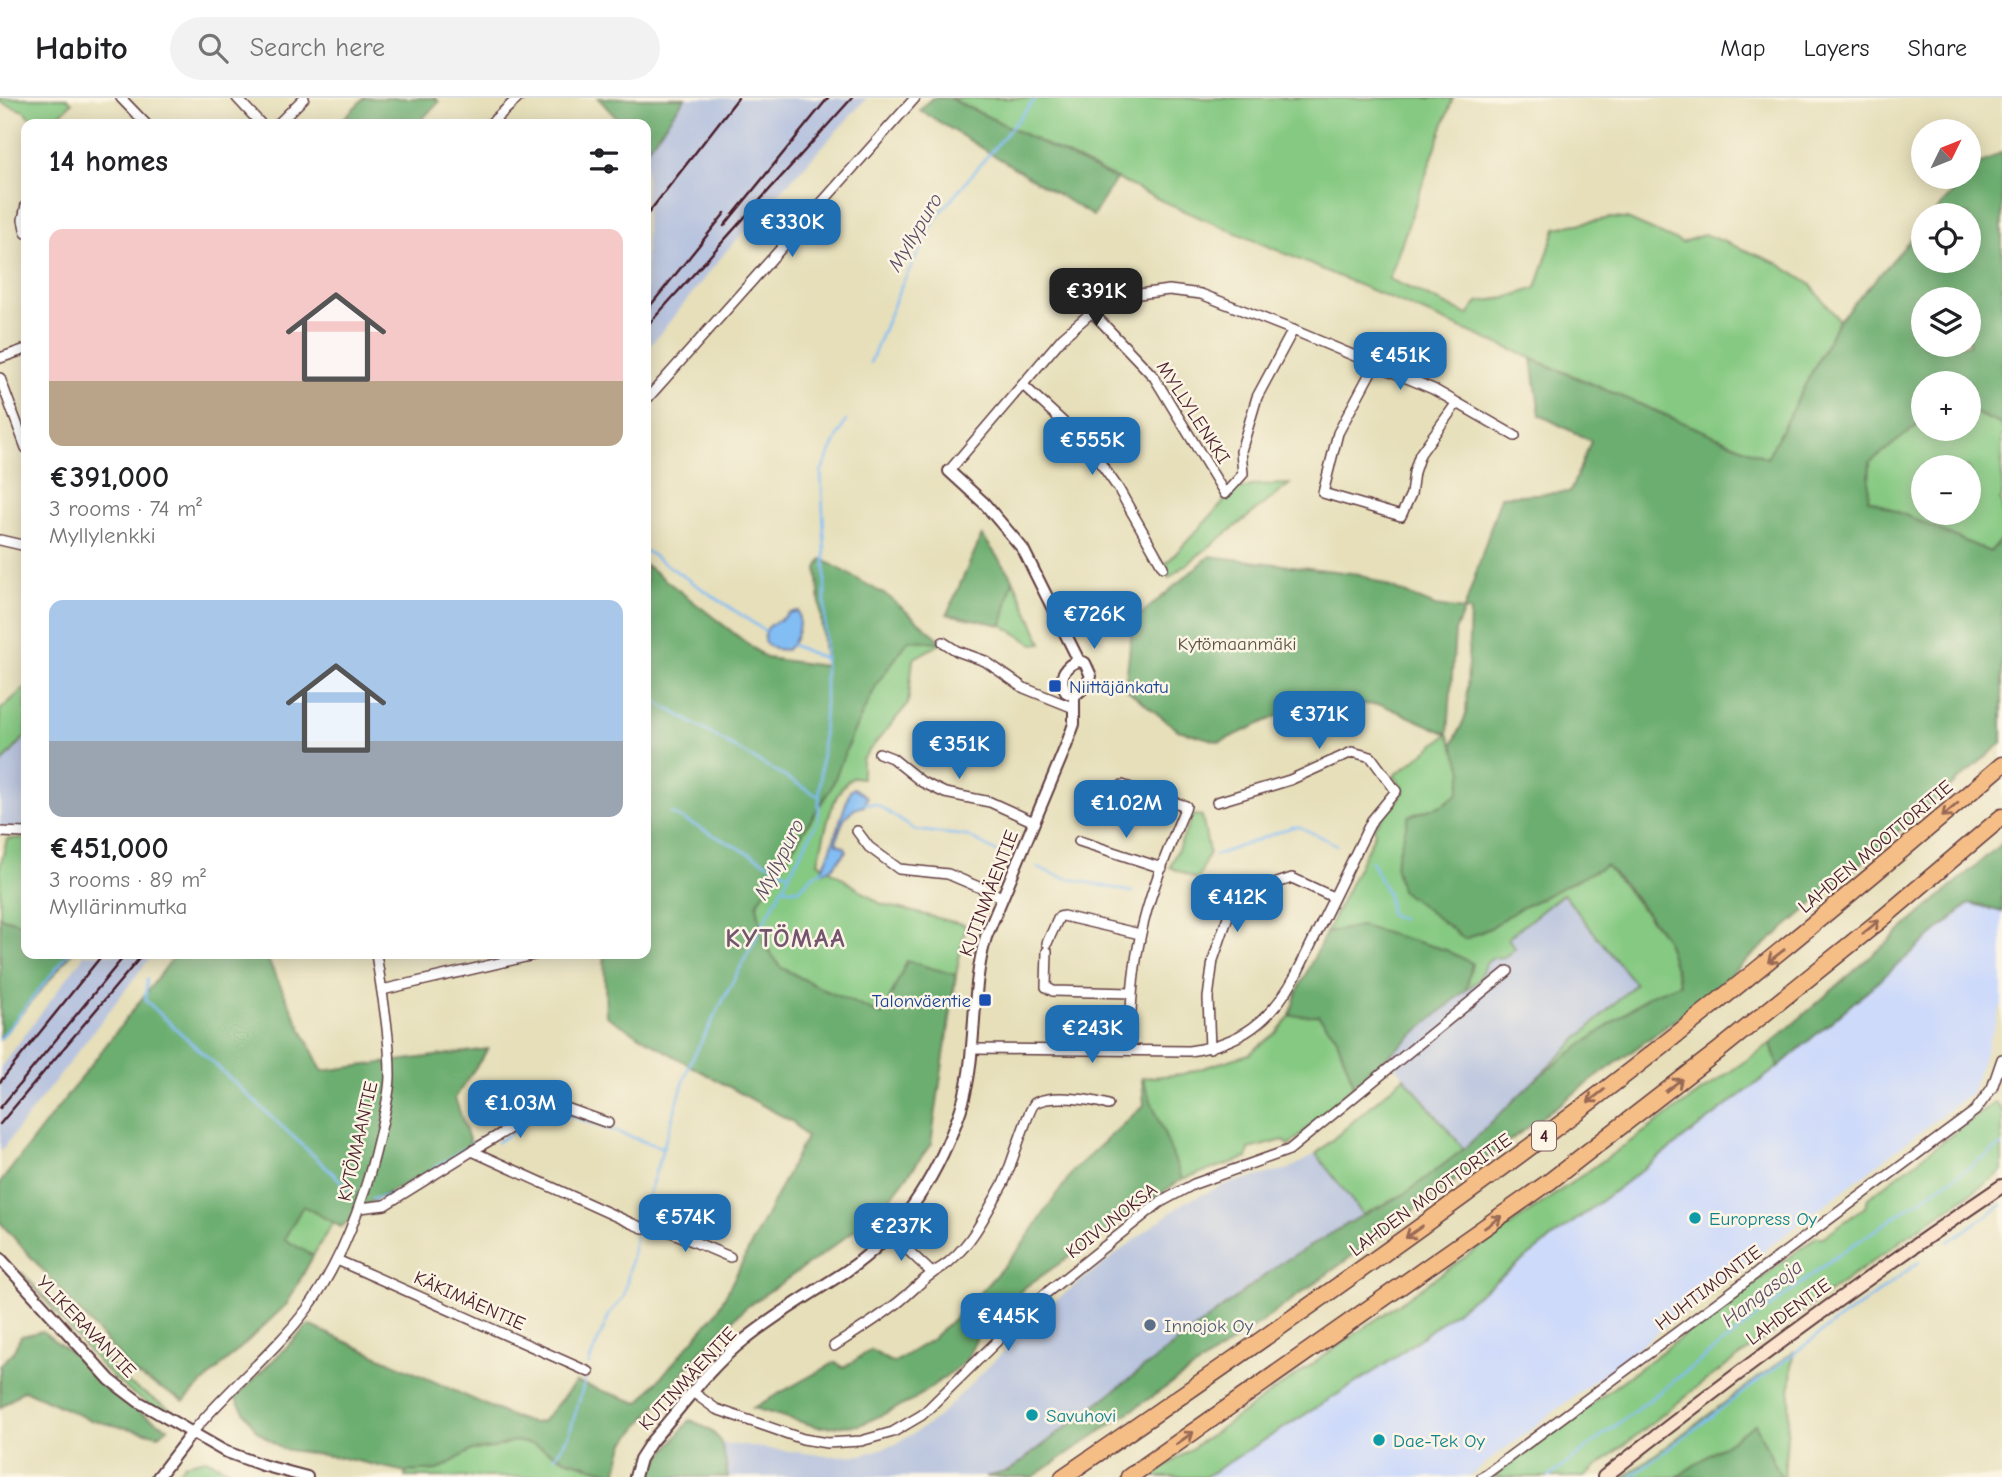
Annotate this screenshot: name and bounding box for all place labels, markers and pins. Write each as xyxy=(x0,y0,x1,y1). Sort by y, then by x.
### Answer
pin: €330K xyxy=(743,200,841,259)
pin: €391K xyxy=(1047,268,1145,328)
pin: €451K xyxy=(1351,332,1449,392)
pin: €555K xyxy=(1043,418,1141,477)
pin: €726K xyxy=(1045,592,1143,651)
place label: Niittäjänkatu xyxy=(1069,676,1169,698)
marker: Niittäjänkatu xyxy=(1047,678,1063,694)
pin: €371K xyxy=(1270,692,1368,751)
pin: €351K xyxy=(910,722,1008,781)
pin: €1.02M xyxy=(1069,780,1183,840)
pin: €412K xyxy=(1188,874,1286,934)
place label: Talonväentie xyxy=(872,990,971,1012)
marker: Talonväentie xyxy=(977,992,993,1008)
pin: €243K xyxy=(1043,1006,1141,1065)
pin: €1.03M xyxy=(463,1080,577,1140)
pin: €574K xyxy=(636,1194,734,1254)
pin: €237K xyxy=(852,1204,950,1263)
place label: Europress Oy xyxy=(1709,1208,1818,1230)
marker: Europress Oy xyxy=(1687,1210,1703,1226)
pin: €445K xyxy=(959,1294,1057,1353)
place label: Innojok Oy xyxy=(1164,1315,1254,1337)
marker: Innojok Oy xyxy=(1142,1317,1158,1333)
place label: Savuhovi xyxy=(1046,1405,1116,1427)
marker: Savuhovi xyxy=(1024,1407,1040,1423)
place label: Dae-Tek Oy xyxy=(1393,1430,1485,1452)
marker: Dae-Tek Oy xyxy=(1371,1432,1387,1448)

